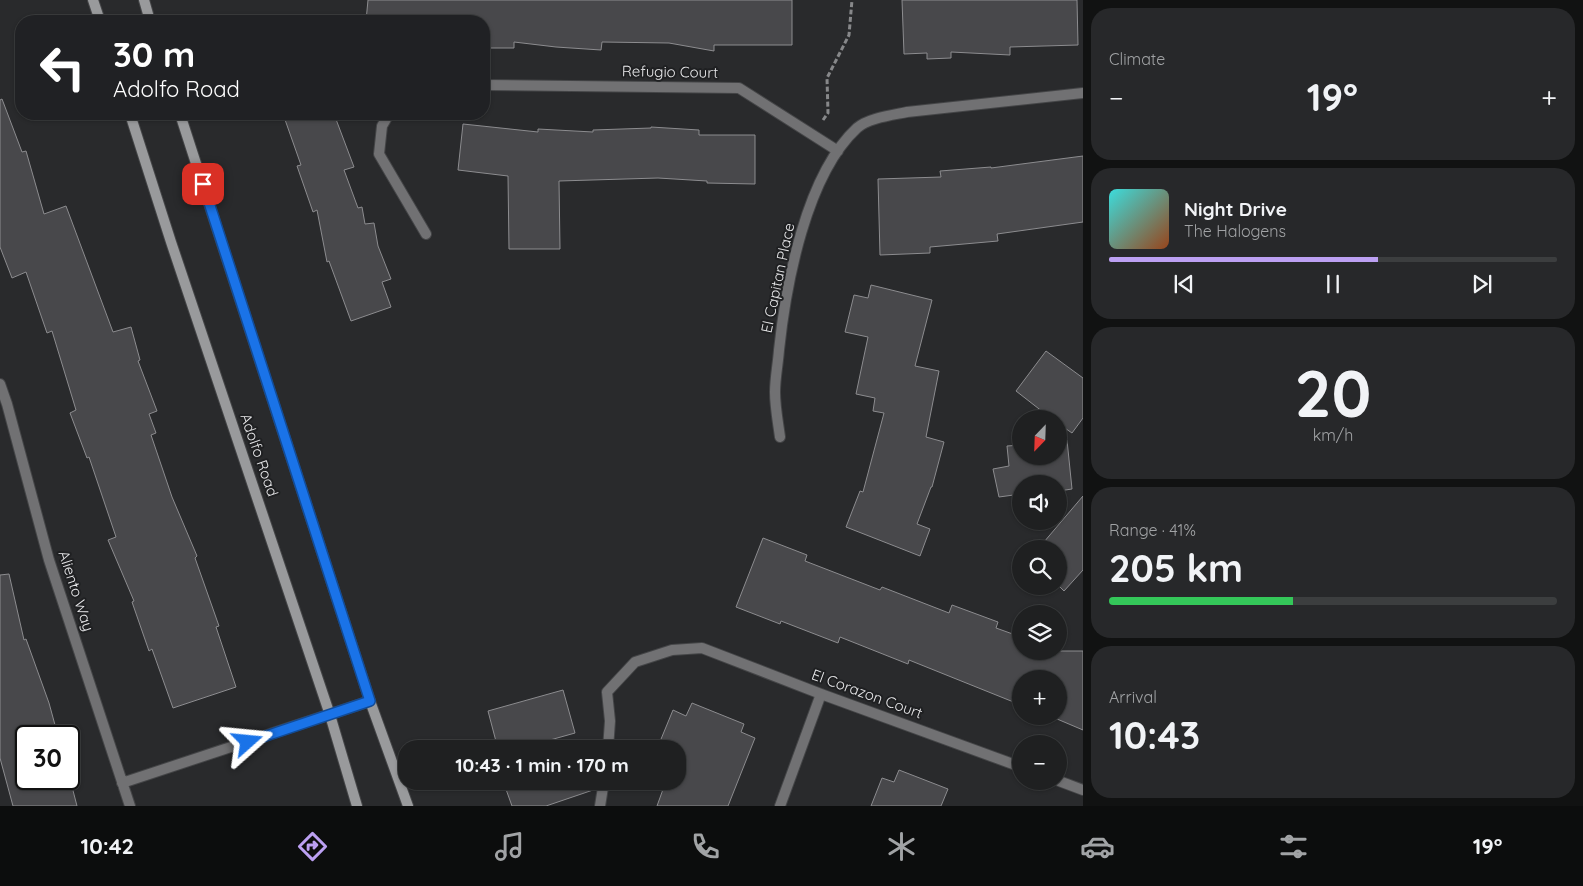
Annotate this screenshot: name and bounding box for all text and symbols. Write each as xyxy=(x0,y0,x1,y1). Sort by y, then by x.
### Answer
text: 30 m xyxy=(113,32,195,76)
icon: left xyxy=(30,35,95,100)
text: Climate xyxy=(1109,49,1165,69)
street label: Refugio Court xyxy=(622,61,718,82)
text: 19° xyxy=(1307,73,1358,121)
text: Adolfo Road xyxy=(113,75,240,103)
text: − xyxy=(1109,80,1124,115)
text: + xyxy=(1541,80,1557,115)
pin xyxy=(182,163,224,205)
icon: arrive xyxy=(189,170,217,198)
text: Night Drive xyxy=(1184,197,1287,221)
street label: El Capitan Place xyxy=(757,221,798,335)
text: The Halogens xyxy=(1184,221,1286,241)
icon: previous xyxy=(1170,270,1198,298)
icon: pause xyxy=(1319,270,1347,298)
icon: next xyxy=(1468,270,1496,298)
text: 20 xyxy=(1295,352,1371,433)
north arrow xyxy=(1012,410,1068,465)
map controls xyxy=(1012,410,1067,790)
street label: Adolfo Road xyxy=(236,411,283,499)
text: km/h xyxy=(1313,425,1353,445)
button: sound xyxy=(1012,475,1067,530)
text: Range · 41% xyxy=(1109,520,1196,540)
button: search xyxy=(1012,540,1067,595)
text: 205 km xyxy=(1109,544,1243,592)
street label: Aliento Way xyxy=(55,548,98,634)
button: layers xyxy=(1012,605,1067,660)
street label: El Corazon Court xyxy=(809,665,925,722)
button: + xyxy=(1012,670,1067,725)
text: Arrival xyxy=(1109,687,1157,707)
text: 10:43 xyxy=(1109,711,1200,759)
position arrow xyxy=(221,715,273,767)
speed limit sign: 30 xyxy=(15,725,80,790)
button: − xyxy=(1012,735,1067,790)
text: 10:43 · 1 min · 170 m xyxy=(455,753,629,777)
icon: directions xyxy=(295,829,330,864)
icon: music xyxy=(492,829,527,864)
icon: phone xyxy=(688,829,723,864)
icon: climate xyxy=(884,829,919,864)
icon: car xyxy=(1080,829,1115,864)
icon: filters xyxy=(1276,829,1311,864)
text: 10:42 xyxy=(81,832,134,860)
text: 19° xyxy=(1473,832,1502,860)

